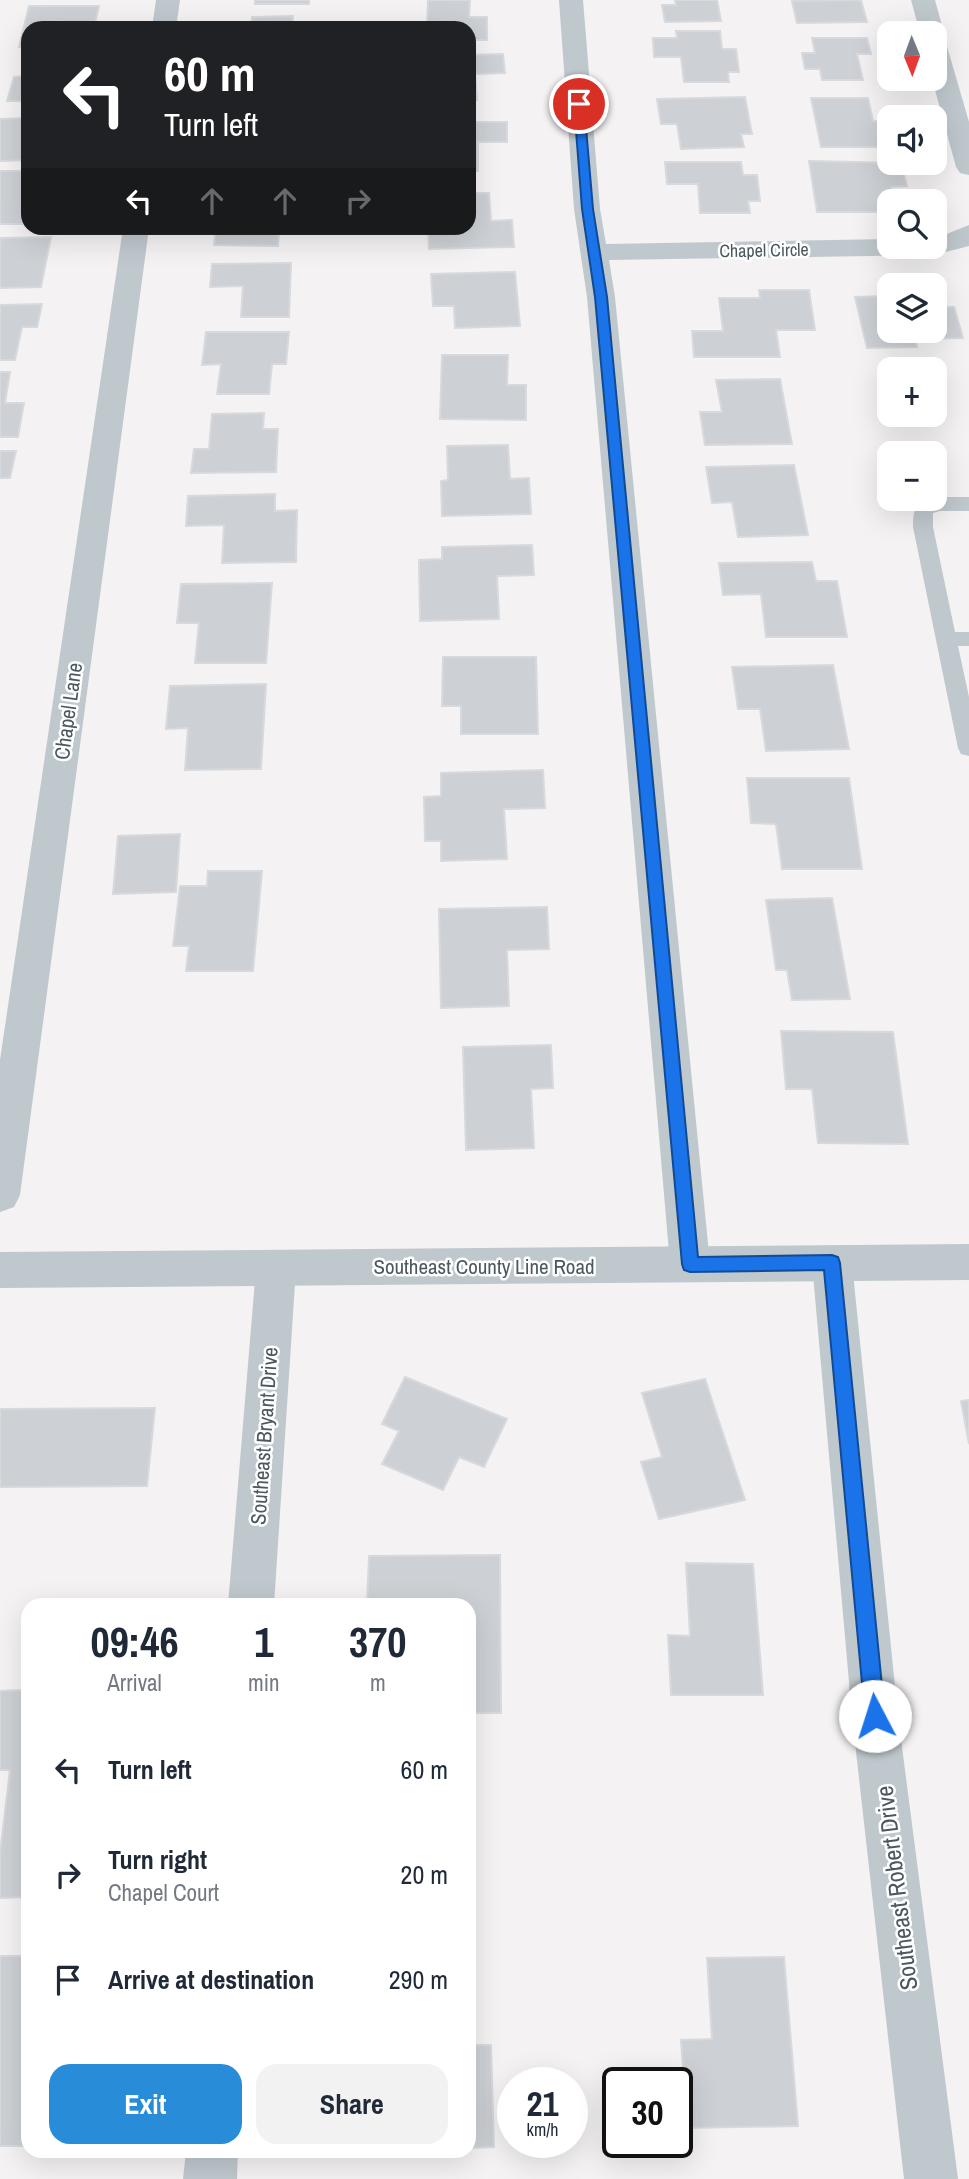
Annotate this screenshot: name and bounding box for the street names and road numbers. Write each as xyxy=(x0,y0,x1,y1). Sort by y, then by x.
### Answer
street label: Chapel Circle xyxy=(719,237,809,263)
street label: Chapel Lane xyxy=(47,661,89,761)
street label: Southeast County Line Road xyxy=(373,1252,595,1281)
street label: Southeast Bryant Drive xyxy=(243,1346,285,1526)
street label: Southeast Robert Drive xyxy=(868,1784,924,1992)

